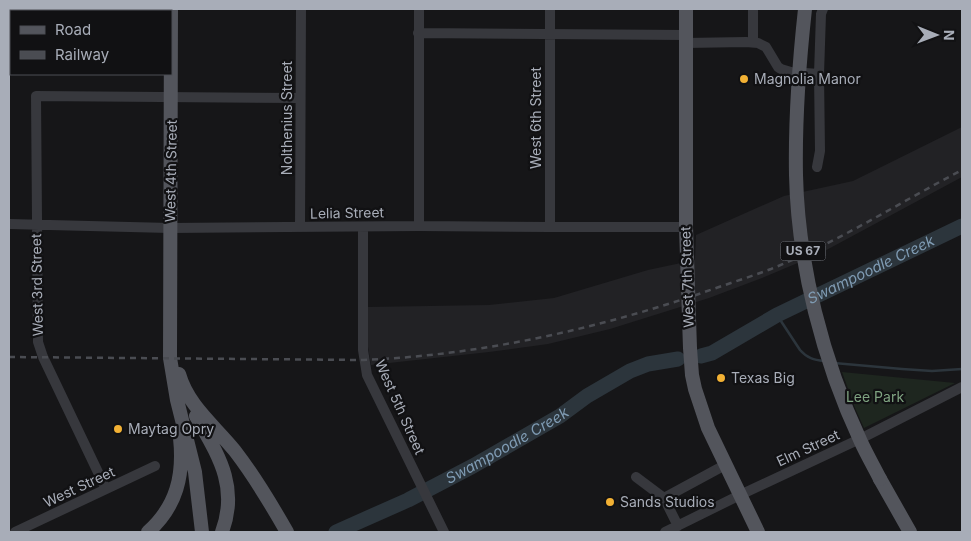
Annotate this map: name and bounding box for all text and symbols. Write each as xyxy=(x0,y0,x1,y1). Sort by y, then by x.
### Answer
legend xyxy=(10,10,172,75)
north arrow xyxy=(911,10,961,60)
text: Road xyxy=(55,20,91,39)
text: N xyxy=(941,30,958,41)
text: Railway xyxy=(55,45,110,64)
street label: Nolthenius Street xyxy=(278,60,295,175)
street label: West 6th Street xyxy=(527,67,544,169)
place label: Magnolia Manor xyxy=(754,70,861,87)
marker: Magnolia Manor xyxy=(738,73,750,85)
street label: West 4th Street xyxy=(161,119,180,222)
street label: Lelia Street xyxy=(310,203,385,222)
street label: West 7th Street xyxy=(676,226,697,328)
water label: Swampoodle Creek xyxy=(804,230,938,308)
street label: West 3rd Street xyxy=(27,233,46,337)
road number: US 67 xyxy=(780,242,826,260)
street label: West 5th Street xyxy=(372,357,429,457)
place label: Texas Big xyxy=(731,369,795,386)
marker: Texas Big xyxy=(715,372,727,384)
park label: Lee Park xyxy=(846,388,904,405)
water label: Swampoodle Creek xyxy=(442,402,573,488)
place label: Maytag Opry xyxy=(128,420,214,437)
marker: Maytag Opry xyxy=(112,423,124,435)
street label: Elm Street xyxy=(774,425,842,470)
street label: West Street xyxy=(40,462,117,510)
place label: Sands Studios xyxy=(620,493,715,510)
marker: Sands Studios xyxy=(604,496,616,508)

